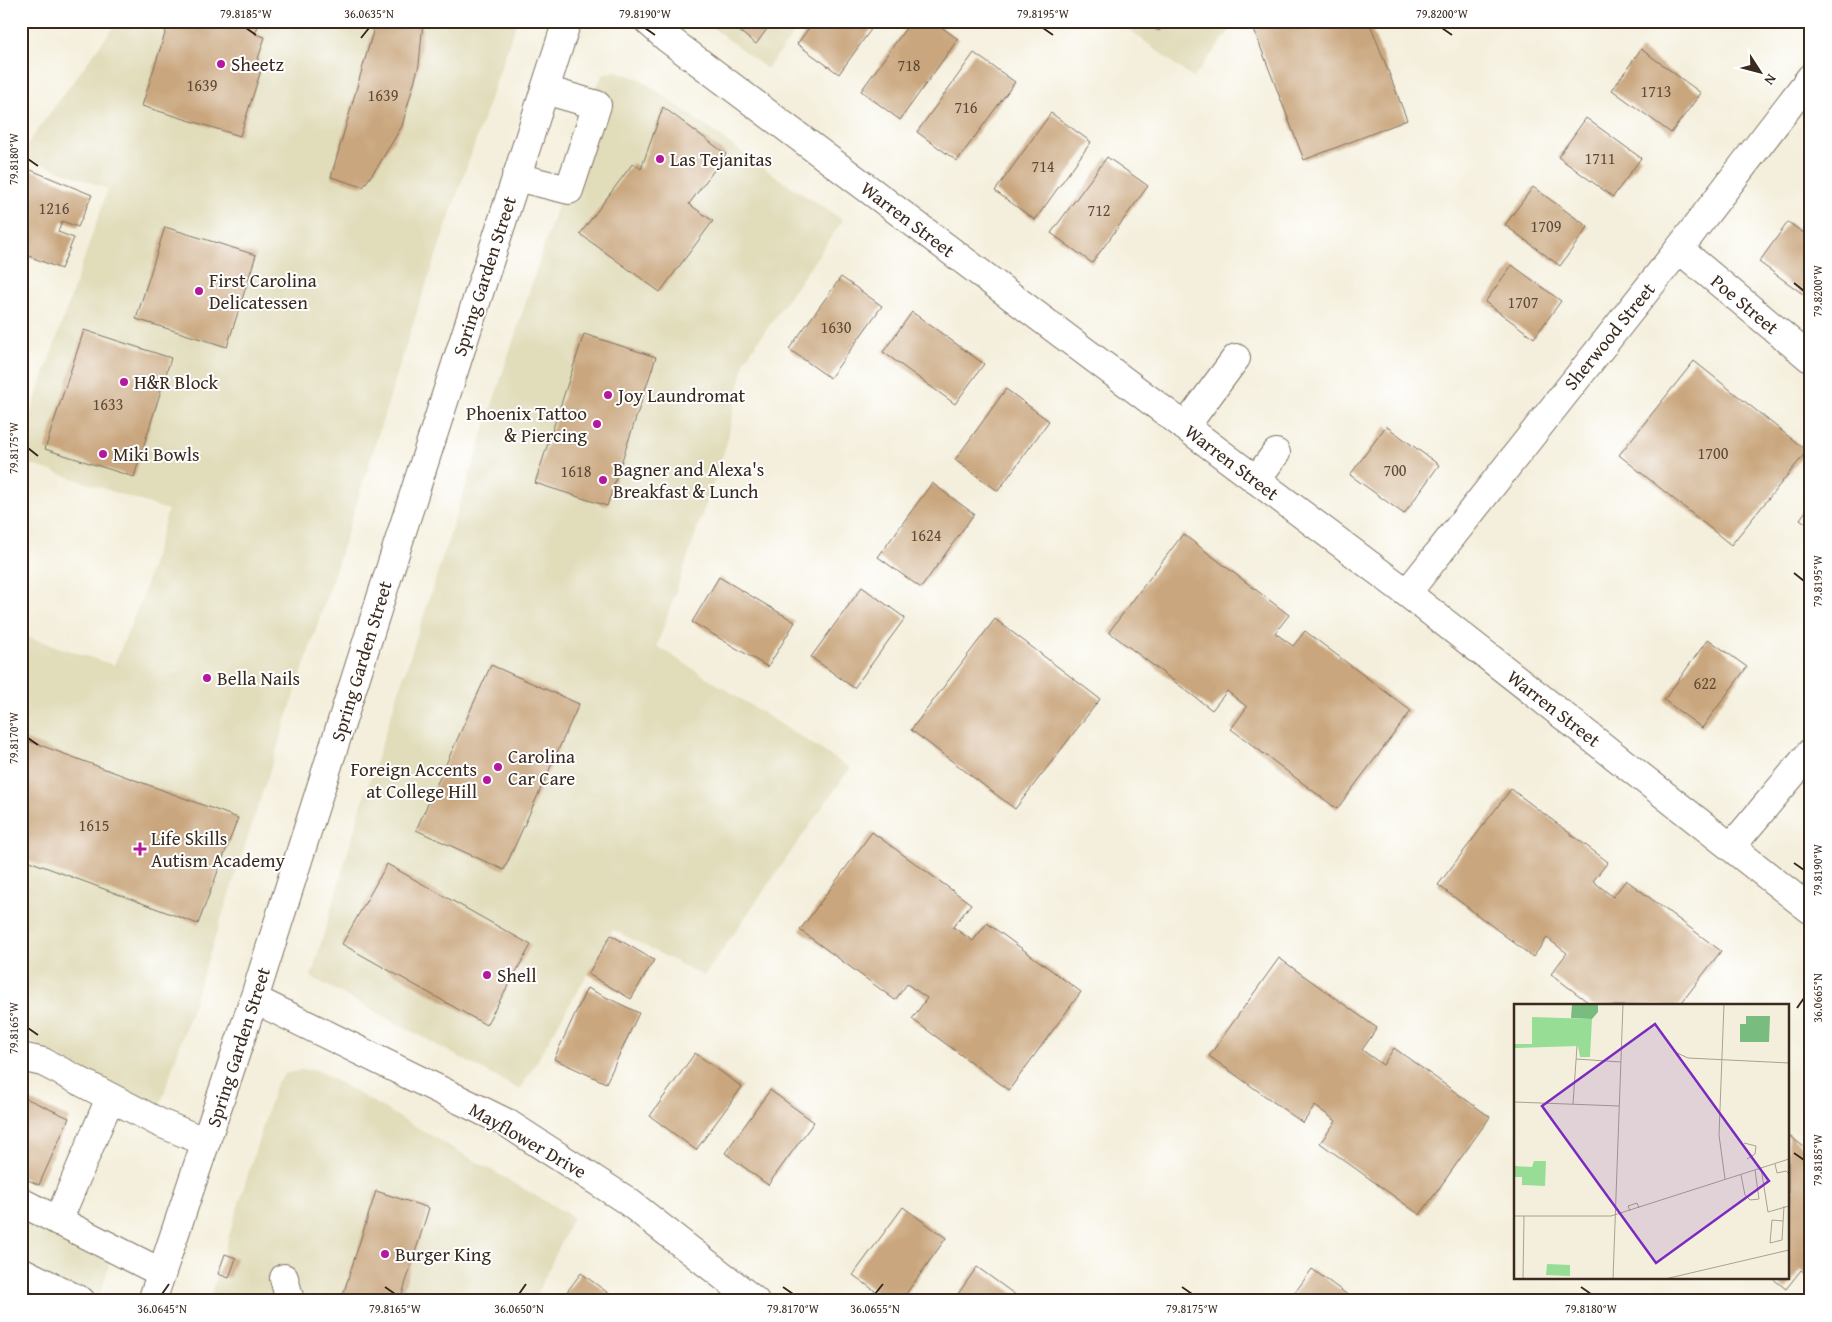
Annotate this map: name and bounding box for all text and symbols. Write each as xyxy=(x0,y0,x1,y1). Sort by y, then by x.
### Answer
text: 79.8185°W xyxy=(220,5,273,22)
text: 36.0635°N xyxy=(344,5,394,22)
text: 79.8190°W xyxy=(619,5,672,22)
text: 79.8195°W xyxy=(1017,5,1070,22)
text: 79.8200°W xyxy=(1416,5,1469,22)
north arrow xyxy=(1734,48,1784,98)
place label: Sheetz xyxy=(231,50,284,78)
house number: 718 xyxy=(897,53,921,77)
marker: Sheetz xyxy=(215,58,227,70)
text: N xyxy=(1759,70,1781,90)
house number: 1639 xyxy=(187,73,218,97)
house number: 1713 xyxy=(1641,79,1671,103)
house number: 1639 xyxy=(368,83,399,107)
house number: 716 xyxy=(954,95,978,119)
text: 79.8180°W xyxy=(5,132,22,185)
place label: Las Tejanitas xyxy=(670,145,772,173)
house number: 1711 xyxy=(1585,146,1615,170)
marker: Las Tejanitas xyxy=(654,153,666,165)
house number: 714 xyxy=(1031,154,1055,178)
street label: Warren Street xyxy=(855,174,961,264)
street label: Spring Garden Street xyxy=(445,192,523,360)
house number: 1216 xyxy=(39,196,70,220)
house number: 712 xyxy=(1087,198,1111,222)
house number: 1709 xyxy=(1531,214,1562,238)
text: 79.8200°W xyxy=(1809,264,1826,317)
place label: First Carolina Delicatessen xyxy=(209,266,317,316)
street label: Poe Street xyxy=(1705,267,1785,341)
street label: Sherwood Street xyxy=(1557,276,1661,396)
marker: First Carolina Delicatessen xyxy=(193,285,205,297)
house number: 1707 xyxy=(1508,290,1539,314)
house number: 1630 xyxy=(821,315,852,339)
place label: H&R Block xyxy=(134,368,219,396)
marker: H&R Block xyxy=(118,376,130,388)
place label: Joy Laundromat xyxy=(616,381,745,409)
marker: Joy Laundromat xyxy=(602,389,614,401)
house number: 1633 xyxy=(93,392,123,416)
place label: Phoenix Tattoo & Piercing xyxy=(466,399,588,449)
street label: Warren Street xyxy=(1179,417,1285,507)
marker: Phoenix Tattoo & Piercing xyxy=(591,418,603,430)
text: 79.8175°W xyxy=(5,421,22,474)
place label: Miki Bowls xyxy=(113,440,200,468)
house number: 1700 xyxy=(1698,441,1729,465)
marker: Miki Bowls xyxy=(97,448,109,460)
place label: Bagner and Alexa's Breakfast & Lunch xyxy=(613,455,764,505)
house number: 700 xyxy=(1383,458,1407,482)
house number: 1618 xyxy=(561,459,592,483)
marker: Bagner and Alexa's Breakfast & Lunch xyxy=(597,474,609,486)
house number: 1624 xyxy=(911,523,942,547)
text: 79.8195°W xyxy=(1809,554,1826,607)
street label: Spring Garden Street xyxy=(323,577,399,745)
street label: Warren Street xyxy=(1501,663,1607,754)
place label: Bella Nails xyxy=(217,664,300,692)
house number: 622 xyxy=(1693,671,1717,695)
marker: Bella Nails xyxy=(201,672,213,684)
text: 79.8170°W xyxy=(5,711,22,764)
place label: Carolina Car Care xyxy=(508,742,575,792)
place label: Foreign Accents at College Hill xyxy=(350,755,477,805)
marker: Carolina Car Care xyxy=(492,761,504,773)
marker: Foreign Accents at College Hill xyxy=(481,774,493,786)
house number: 1615 xyxy=(79,813,109,837)
place label: Life Skills Autism Academy xyxy=(151,824,286,874)
marker: Life Skills Autism Academy xyxy=(133,842,147,856)
text: 79.8190°W xyxy=(1809,843,1826,896)
place label: Shell xyxy=(497,961,537,989)
street label: Spring Garden Street xyxy=(199,963,277,1131)
marker: Shell xyxy=(481,969,493,981)
text: 36.0665°N xyxy=(1809,973,1826,1023)
text: 79.8165°W xyxy=(5,1001,22,1054)
inset map xyxy=(1514,1004,1790,1280)
street label: Mayflower Drive xyxy=(464,1095,592,1185)
text: 79.8185°W xyxy=(1809,1133,1826,1186)
place label: Burger King xyxy=(395,1240,492,1268)
marker: Burger King xyxy=(379,1248,391,1260)
text: 36.0645°N xyxy=(137,1300,187,1317)
text: 79.8165°W xyxy=(369,1300,422,1317)
text: 36.0650°N xyxy=(494,1300,544,1317)
text: 79.8170°W xyxy=(767,1300,820,1317)
text: 36.0655°N xyxy=(850,1300,900,1317)
text: 79.8175°W xyxy=(1166,1300,1219,1317)
text: 79.8180°W xyxy=(1565,1300,1618,1317)

